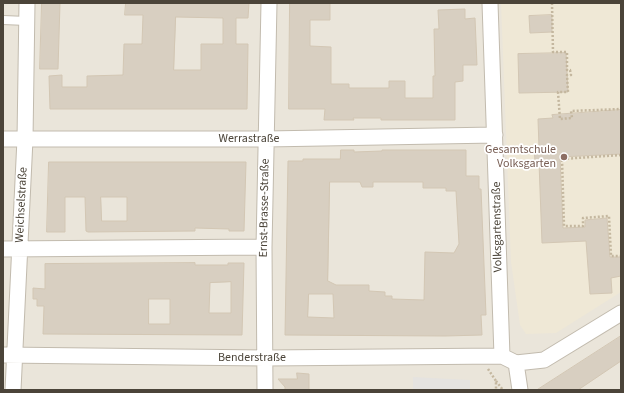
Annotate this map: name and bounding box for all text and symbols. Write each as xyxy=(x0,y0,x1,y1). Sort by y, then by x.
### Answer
street label: Werrastraße xyxy=(218,132,280,146)
place label: Gesamtschule Volksgarten xyxy=(485,143,556,171)
marker: Gesamtschule Volksgarten xyxy=(559,152,569,162)
street label: Ernst-Brasse-Straße xyxy=(257,158,273,258)
street label: Weichselstraße xyxy=(13,167,31,243)
street label: Volksgartenstraße xyxy=(490,182,506,272)
street label: Benderstraße xyxy=(218,351,286,365)

